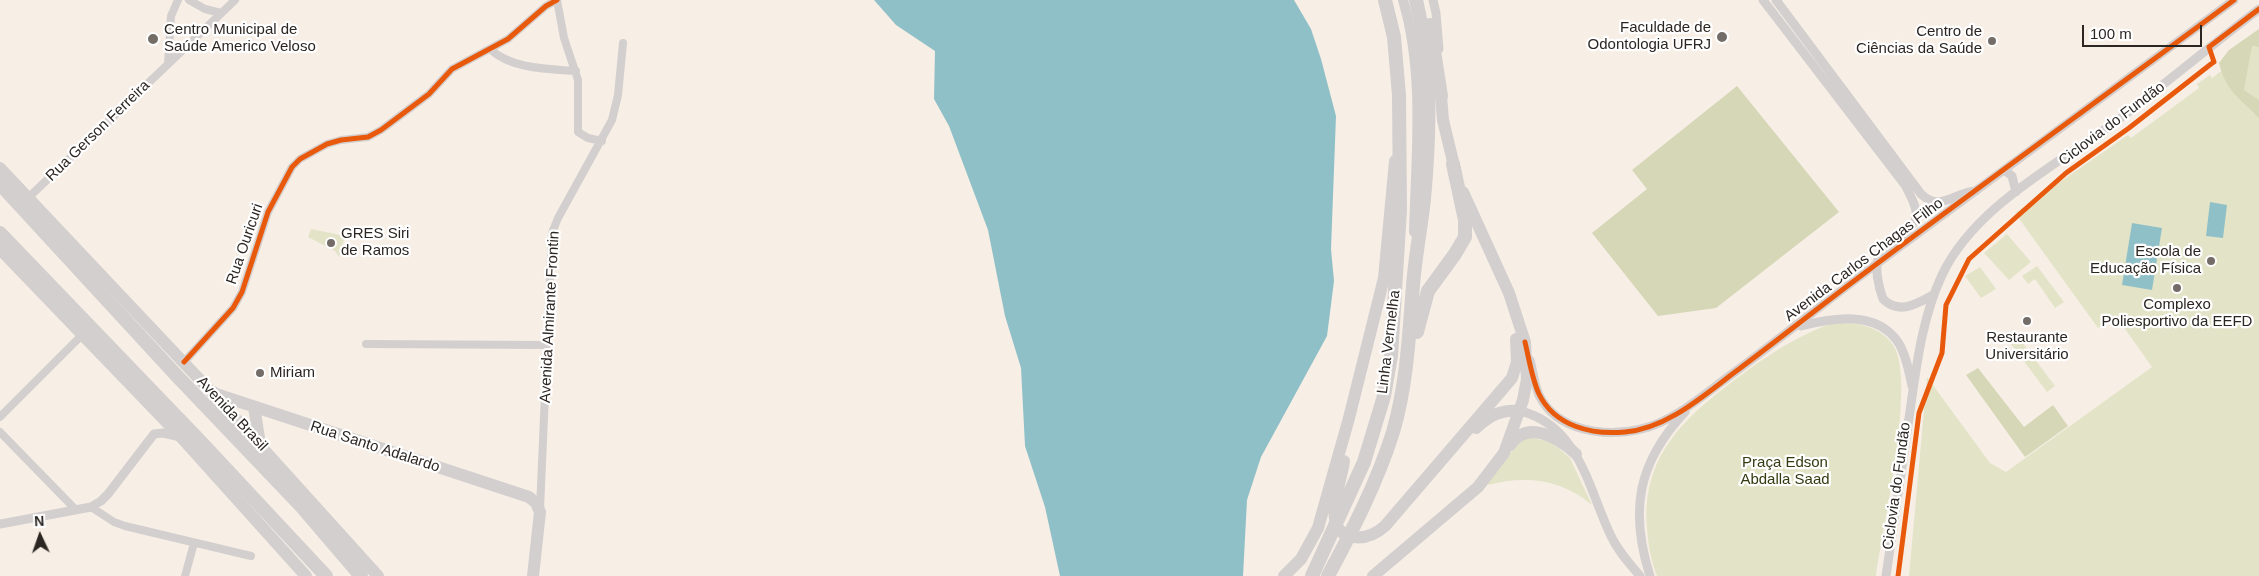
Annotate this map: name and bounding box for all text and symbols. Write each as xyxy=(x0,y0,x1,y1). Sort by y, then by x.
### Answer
scale bar xyxy=(2084,15,2204,47)
place label: Faculdade de Odontologia UFRJ xyxy=(1588,19,1711,54)
place label: Centro Municipal de Saúde Americo Veloso xyxy=(164,21,316,56)
place label: Centro de Ciências da Saúde xyxy=(1856,23,1982,58)
text: 100 m xyxy=(2090,25,2132,42)
marker: Faculdade de Odontologia UFRJ xyxy=(1715,30,1729,44)
marker: Centro Municipal de Saúde Americo Veloso xyxy=(146,32,160,46)
marker: Centro de Ciências da Saúde xyxy=(1986,35,1998,47)
street label: Rua Gerson Ferreira xyxy=(42,77,154,185)
street label: Ciclovia do Fundão xyxy=(2055,78,2169,170)
street label: Avenida Carlos Chagas Filho xyxy=(1781,194,1947,326)
street label: Rua Ouricuri xyxy=(223,201,267,287)
place label: GRES Siri de Ramos xyxy=(341,225,409,260)
street label: Avenida Almirante Frontin xyxy=(537,230,563,404)
marker: GRES Siri de Ramos xyxy=(325,237,337,249)
place label: Escola de Educação Física xyxy=(2090,243,2201,278)
marker: Escola de Educação Física xyxy=(2205,255,2217,267)
marker: Complexo Poliesportivo da EEFD xyxy=(2171,282,2183,294)
street label: Linha Vermelha xyxy=(1374,289,1404,395)
place label: Complexo Poliesportivo da EEFD xyxy=(2102,296,2252,331)
marker: Restaurante Universitário xyxy=(2021,315,2033,327)
place label: Restaurante Universitário xyxy=(1985,329,2069,364)
place label: Miriam xyxy=(270,364,315,382)
marker: Miriam xyxy=(254,367,266,379)
street label: Avenida Brasil xyxy=(193,373,271,455)
street label: Rua Santo Adalardo xyxy=(308,418,442,476)
street label: Ciclovia do Fundão xyxy=(1879,421,1915,551)
park label: Praça Edson Abdalla Saad xyxy=(1740,454,1830,489)
north arrow xyxy=(15,511,65,561)
text: N xyxy=(34,513,45,529)

